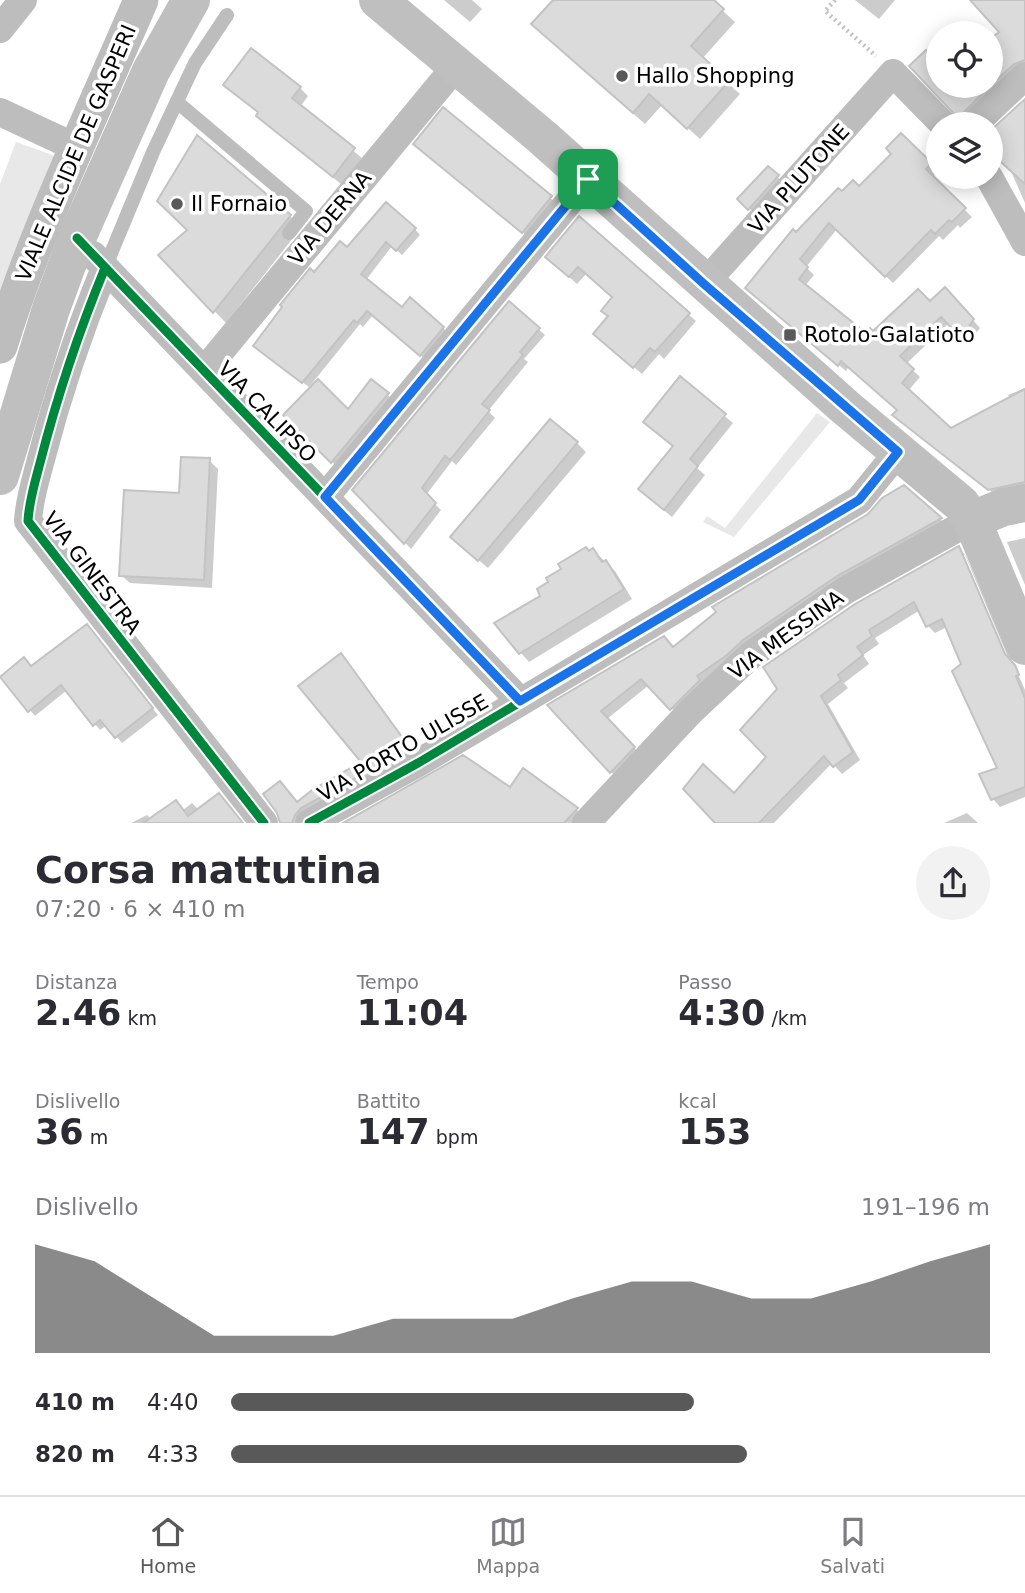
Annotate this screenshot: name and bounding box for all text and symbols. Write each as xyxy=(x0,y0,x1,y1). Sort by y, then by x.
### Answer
street label: VIALE ALCIDE DE GASPERI xyxy=(11,21,141,285)
map controls xyxy=(926,21,1003,189)
button: locate xyxy=(926,21,1003,98)
place label: Hallo Shopping xyxy=(636,64,794,88)
marker: Hallo Shopping xyxy=(614,68,630,84)
button: layers xyxy=(926,112,1003,189)
street label: VIA PLUTONE xyxy=(744,119,854,239)
pin xyxy=(558,149,618,209)
icon: arrive xyxy=(569,160,607,198)
street label: VIA DERNA xyxy=(284,165,377,270)
place label: Il Fornaio xyxy=(191,192,287,216)
marker: Il Fornaio xyxy=(169,196,185,212)
place label: Rotolo-Galatioto xyxy=(804,323,975,347)
marker: Rotolo-Galatioto xyxy=(782,327,798,343)
street label: VIA CALIPSO xyxy=(213,357,321,467)
street label: VIA GINESTRA xyxy=(38,507,146,640)
street label: VIA MESSINA xyxy=(724,585,849,685)
street label: VIA PORTO ULISSE xyxy=(313,689,493,807)
button: share xyxy=(916,846,990,920)
text: Corsa mattutina xyxy=(35,848,382,892)
text: 07:20 · 6 × 410 m xyxy=(35,896,245,922)
text: Distanza xyxy=(35,971,118,993)
text: Tempo xyxy=(357,971,419,993)
text: Passo xyxy=(678,971,732,993)
text: 2.46 xyxy=(35,993,121,1033)
text: 11:04 xyxy=(357,993,468,1033)
text: 4:30 xyxy=(678,993,765,1033)
text: km xyxy=(121,1007,157,1029)
text: /km xyxy=(765,1007,807,1029)
text: Dislivello xyxy=(35,1090,120,1112)
text: Battito xyxy=(357,1090,421,1112)
text: kcal xyxy=(678,1090,717,1112)
text: 36 xyxy=(35,1112,84,1152)
text: 147 xyxy=(357,1112,430,1152)
text: 153 xyxy=(678,1112,751,1152)
text: m xyxy=(84,1126,108,1148)
text: bpm xyxy=(430,1126,478,1148)
text: Dislivello xyxy=(35,1194,138,1220)
text: 191–196 m xyxy=(861,1194,990,1220)
text: 410 m xyxy=(35,1389,115,1415)
text: 4:40 xyxy=(147,1389,199,1415)
text: 820 m xyxy=(35,1441,115,1467)
text: 4:33 xyxy=(147,1441,199,1467)
tab: Home xyxy=(140,1513,196,1577)
tab: Mappa xyxy=(476,1513,540,1577)
tab: Salvati xyxy=(820,1513,885,1577)

